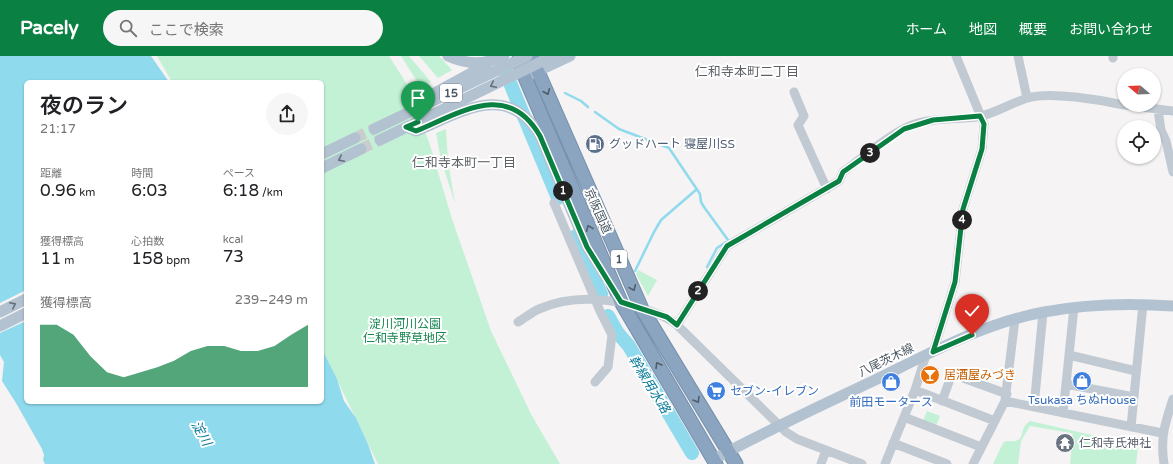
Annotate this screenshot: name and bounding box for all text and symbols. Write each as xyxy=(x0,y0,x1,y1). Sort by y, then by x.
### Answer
search box xyxy=(103,10,383,46)
text: Pacely xyxy=(20,17,79,39)
icon: search xyxy=(117,17,139,39)
text: ここで検索 xyxy=(149,21,224,39)
text: ホーム xyxy=(905,21,947,38)
text: 地図 xyxy=(969,21,997,38)
text: 概要 xyxy=(1019,21,1047,38)
text: お問い合わせ xyxy=(1069,21,1153,38)
district label: 仁和寺本町二丁目 xyxy=(695,64,799,80)
north arrow xyxy=(1117,68,1161,112)
map controls xyxy=(1117,68,1161,164)
one-way arrow xyxy=(489,80,497,88)
pin xyxy=(401,81,435,122)
road number: 15 xyxy=(440,84,462,102)
icon: arrive xyxy=(407,87,429,109)
one-way arrow xyxy=(542,87,550,95)
text: 夜のラン xyxy=(40,93,128,119)
button: share xyxy=(266,93,308,135)
button: locate xyxy=(1117,120,1161,164)
text: 21:17 xyxy=(40,121,76,137)
fuel station icon: グッドハート 寝屋川SS xyxy=(584,133,606,155)
place label: グッドハート 寝屋川SS xyxy=(609,137,735,151)
pin: 3 xyxy=(860,143,880,163)
text: 3 xyxy=(867,146,873,159)
one-way arrow xyxy=(338,154,346,162)
district label: 仁和寺本町一丁目 xyxy=(412,155,516,171)
text: 距離 xyxy=(40,167,62,180)
text: 時間 xyxy=(131,167,153,180)
text: ペース xyxy=(223,167,255,180)
text: 0.96 xyxy=(40,180,76,201)
text: 6:03 xyxy=(131,180,168,201)
text: 6:18 xyxy=(223,180,259,201)
pin: 1 xyxy=(553,181,573,201)
text: 1 xyxy=(560,184,566,197)
text: km xyxy=(76,186,95,199)
text: /km xyxy=(259,186,283,199)
street label: 京阪国道 xyxy=(582,186,614,236)
pin: 4 xyxy=(952,210,972,230)
text: 4 xyxy=(959,213,965,226)
one-way arrow xyxy=(586,224,594,231)
text: kcal xyxy=(223,233,243,246)
text: 獲得標高 xyxy=(40,235,84,248)
text: 心拍数 xyxy=(131,235,164,248)
text: 73 xyxy=(223,246,244,267)
text: 11 xyxy=(40,248,61,269)
text: 158 xyxy=(131,248,163,269)
road number: 1 xyxy=(611,250,627,268)
text: m xyxy=(61,254,74,267)
text: bpm xyxy=(163,254,190,267)
pin: 2 xyxy=(688,281,708,301)
one-way arrow xyxy=(628,284,636,291)
text: 2 xyxy=(695,284,701,297)
text: 239–249 m xyxy=(235,292,308,308)
pin xyxy=(955,294,989,335)
text: 獲得標高 xyxy=(40,295,92,311)
icon: check xyxy=(961,300,983,322)
one-way arrow xyxy=(9,302,16,310)
park label: 淀川河川公園 仁和寺野草地区 xyxy=(363,317,447,345)
street label: 八尾茨木線 xyxy=(856,341,916,379)
water label: 幹線用水路 xyxy=(625,353,674,417)
one-way arrow xyxy=(656,362,663,369)
bar icon: 居酒屋みづき xyxy=(919,364,941,386)
place label: 居酒屋みづき xyxy=(944,368,1016,382)
shop icon: Tsukasa ちぬHouse xyxy=(1071,370,1093,392)
shop icon: 前田モータース xyxy=(880,371,902,393)
supermarket icon: セブン-イレブン xyxy=(705,380,727,402)
place label: セブン-イレブン xyxy=(730,384,819,398)
place label: Tsukasa ちぬHouse xyxy=(1028,393,1136,407)
place label: 前田モータース xyxy=(849,395,933,409)
one-way arrow xyxy=(693,396,700,403)
water label: 淀川 xyxy=(188,418,215,450)
temple icon: 仁和寺氏神社 xyxy=(1054,432,1076,454)
place label: 仁和寺氏神社 xyxy=(1079,436,1151,450)

